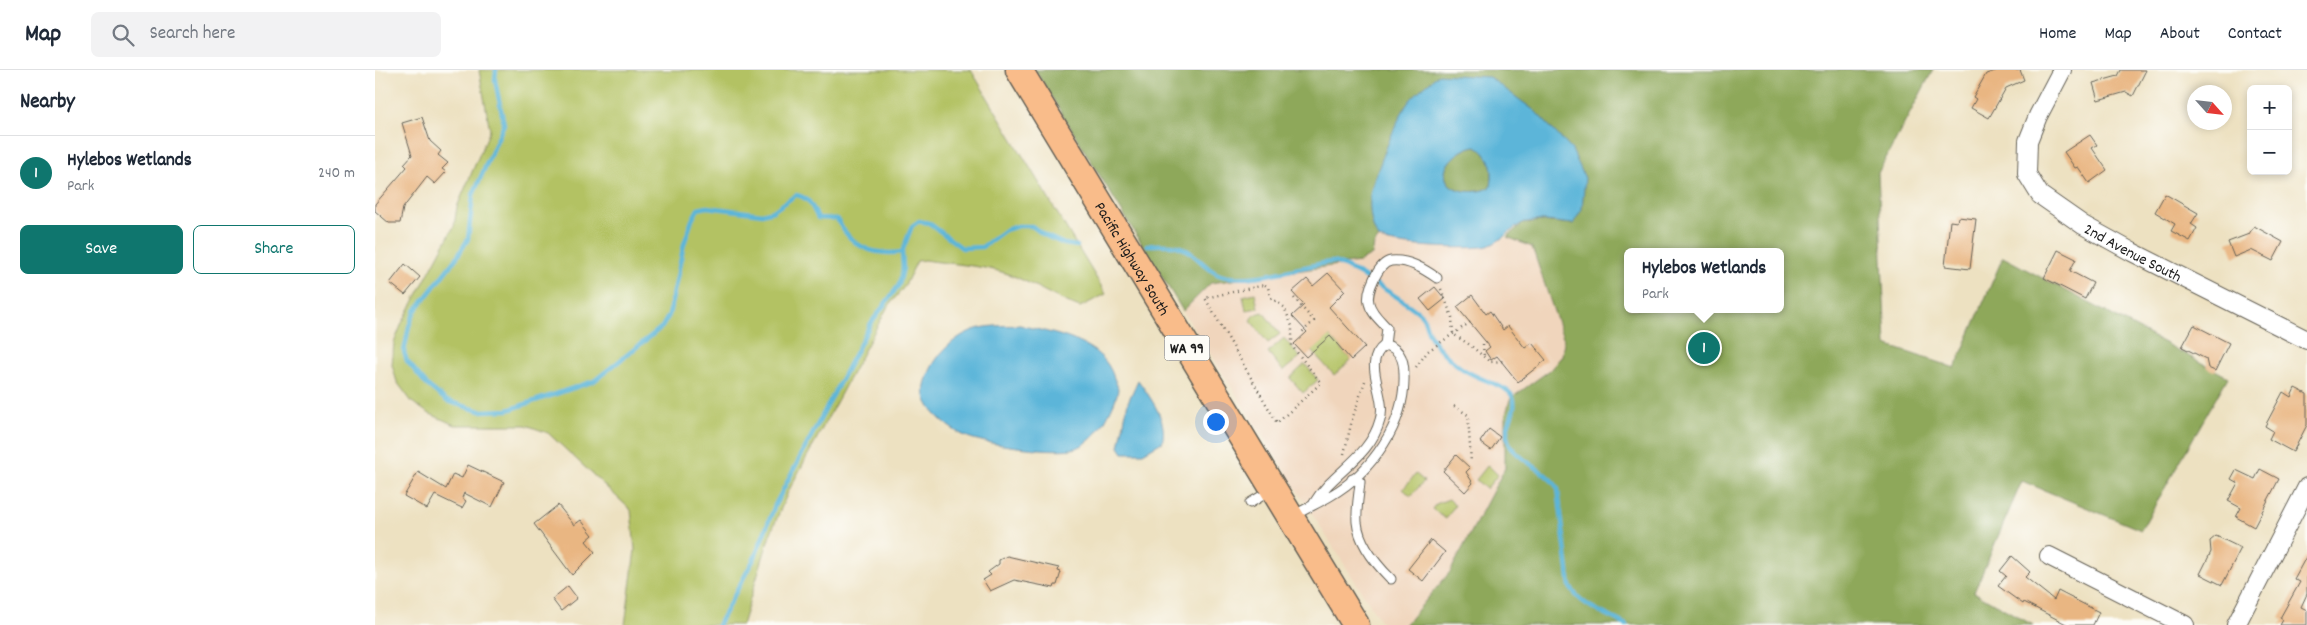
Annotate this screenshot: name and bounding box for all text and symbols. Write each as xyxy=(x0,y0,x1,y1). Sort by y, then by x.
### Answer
search box xyxy=(91,12,441,57)
text: Map xyxy=(25,18,61,52)
icon: search xyxy=(109,21,137,49)
text: Search here xyxy=(149,21,235,48)
text: Home xyxy=(2039,22,2076,47)
text: Map xyxy=(2104,22,2132,47)
text: About xyxy=(2160,22,2200,47)
text: Contact xyxy=(2228,22,2282,47)
north arrow xyxy=(2187,85,2232,130)
map controls xyxy=(2247,85,2292,175)
button: + xyxy=(2247,85,2292,130)
text: Nearby xyxy=(20,88,75,118)
button: − xyxy=(2247,130,2292,175)
text: Hylebos Wetlands xyxy=(67,148,192,175)
text: 1 xyxy=(34,162,38,185)
text: 240 m xyxy=(318,162,355,185)
text: Park xyxy=(67,175,94,198)
street label: Pacific Highway South xyxy=(1088,198,1174,321)
street label: 2nd Avenue South xyxy=(2079,219,2185,289)
button: Save xyxy=(20,225,183,274)
button: Share xyxy=(193,225,355,274)
popup xyxy=(1624,248,1784,313)
text: Hylebos Wetlands xyxy=(1642,256,1766,283)
text: Park xyxy=(1642,283,1669,306)
pin: 1 xyxy=(1688,329,1720,367)
road number: WA 99 xyxy=(1165,336,1209,360)
your location xyxy=(1203,409,1229,435)

